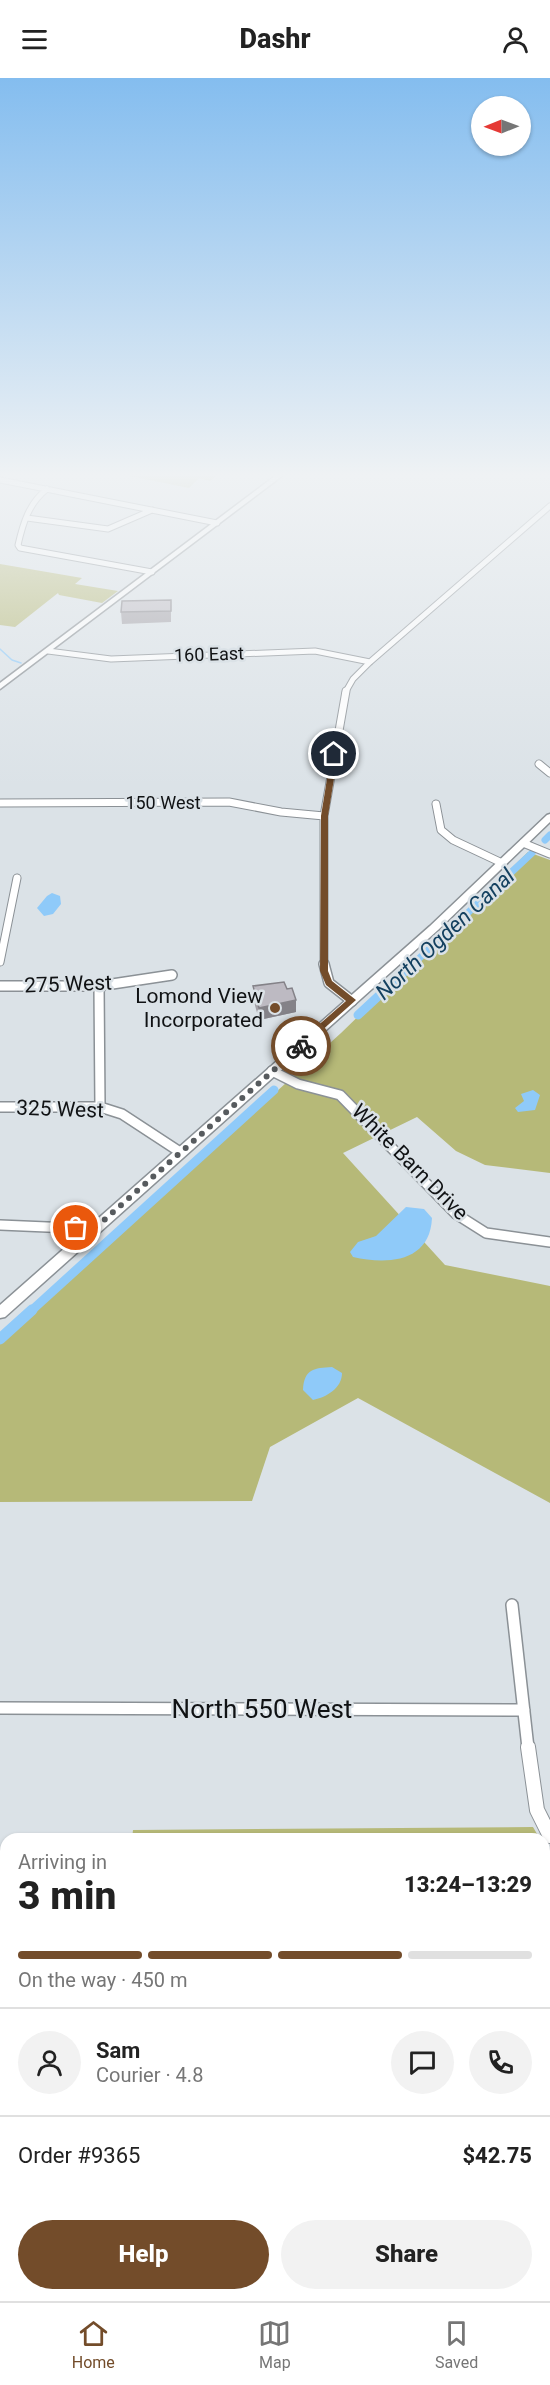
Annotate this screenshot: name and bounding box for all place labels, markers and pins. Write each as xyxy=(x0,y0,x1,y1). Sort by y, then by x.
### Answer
pin xyxy=(308,728,359,779)
place label: Lomond View Incorporated xyxy=(135,984,263,1032)
marker: Lomond View Incorporated xyxy=(268,1001,282,1015)
pin xyxy=(50,1202,101,1253)

